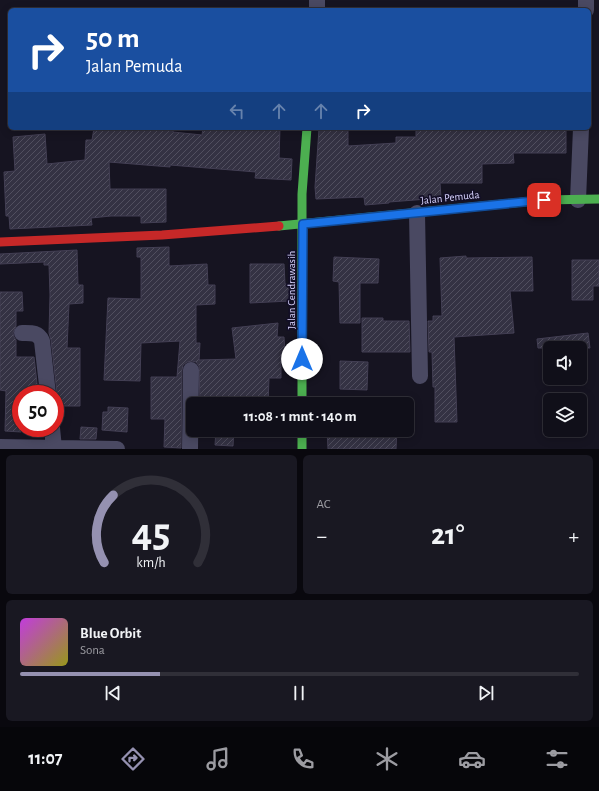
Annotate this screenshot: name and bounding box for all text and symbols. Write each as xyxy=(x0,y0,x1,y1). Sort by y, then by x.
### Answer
icon: right xyxy=(20,24,72,76)
text: 50 m xyxy=(86,25,140,53)
text: Jalan Pemuda xyxy=(86,58,182,76)
icon: left xyxy=(226,100,248,122)
icon: ahead xyxy=(268,100,290,122)
icon: ahead xyxy=(310,100,332,122)
icon: right xyxy=(352,100,374,122)
pin xyxy=(527,183,561,217)
street label: Jalan Pemuda xyxy=(420,189,480,206)
icon: arrive xyxy=(533,189,555,211)
street label: Jalan Cendrawasih xyxy=(286,251,297,329)
position arrow xyxy=(281,338,323,380)
map controls xyxy=(543,341,587,437)
button: sound xyxy=(543,341,587,385)
speed limit sign: 50 xyxy=(12,385,64,437)
button: layers xyxy=(543,393,587,437)
text: 11:08 · 1 mnt · 140 m xyxy=(243,409,357,424)
text: AC xyxy=(317,498,331,511)
text: 45 xyxy=(132,512,171,553)
text: 21° xyxy=(431,520,465,550)
text: − xyxy=(317,525,327,547)
text: + xyxy=(568,525,579,547)
text: km/h xyxy=(137,555,166,569)
text: Blue Orbit xyxy=(80,626,141,641)
text: Sona xyxy=(80,644,105,657)
icon: previous xyxy=(102,682,124,704)
icon: pause xyxy=(288,682,310,704)
icon: next xyxy=(475,682,497,704)
icon: directions xyxy=(119,745,147,773)
icon: music xyxy=(204,745,232,773)
icon: phone xyxy=(289,745,317,773)
icon: climate xyxy=(373,745,401,773)
icon: car xyxy=(458,745,486,773)
icon: filters xyxy=(543,745,571,773)
text: 11:07 xyxy=(28,750,63,768)

